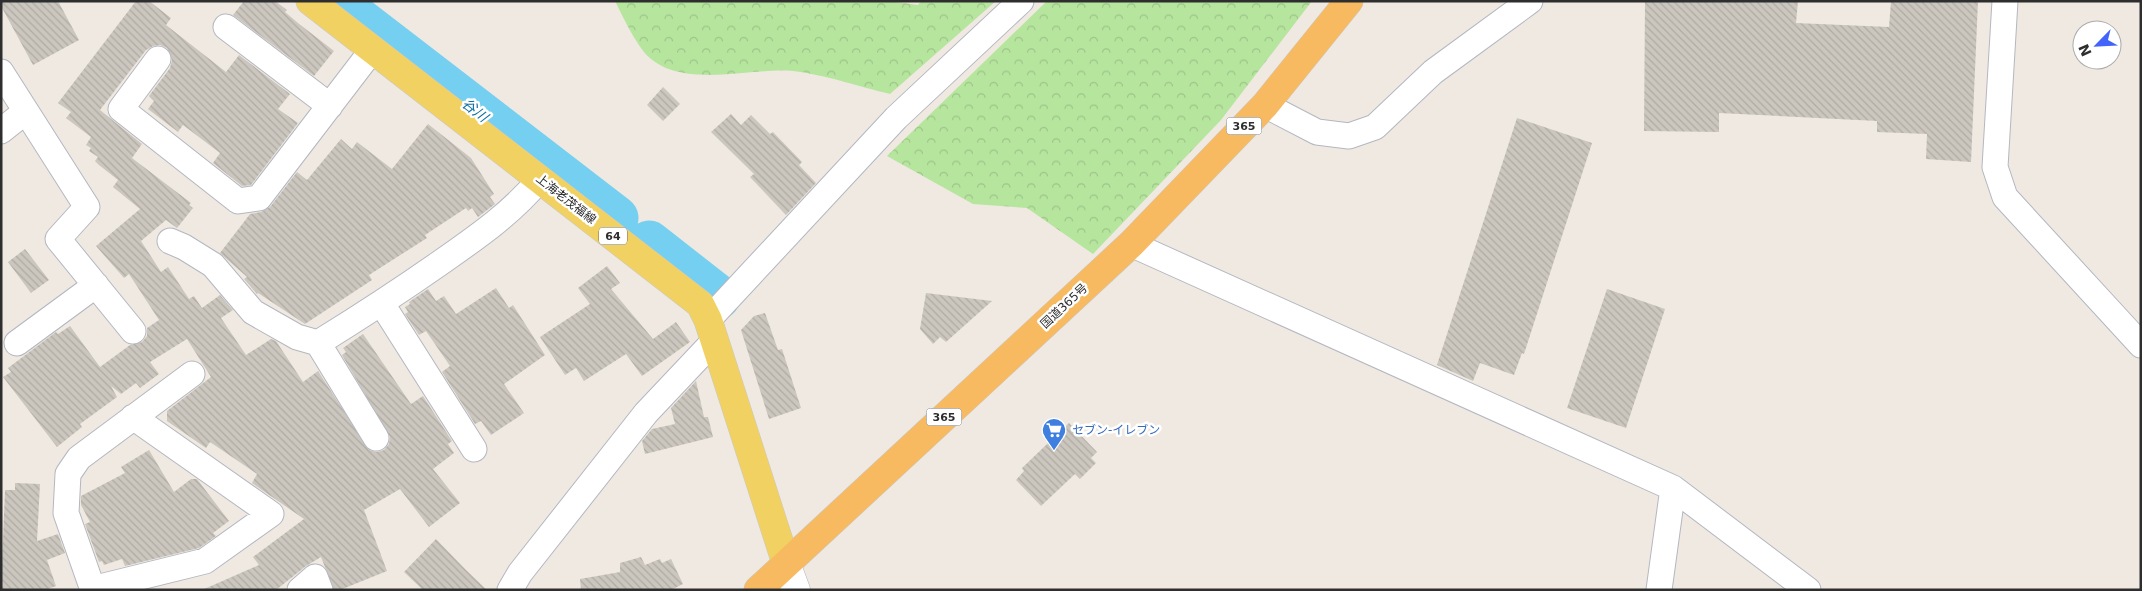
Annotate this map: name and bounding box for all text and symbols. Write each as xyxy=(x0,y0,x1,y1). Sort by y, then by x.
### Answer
north arrow xyxy=(2072,20,2122,70)
text: N xyxy=(2075,42,2095,59)
water label: 谷川 xyxy=(459,95,493,126)
road number: 365 xyxy=(1226,118,1262,134)
street label: 上海老茂福線 xyxy=(533,171,599,227)
road number: 64 xyxy=(599,228,627,245)
street label: 国道365号 xyxy=(1038,281,1090,331)
road number: 365 xyxy=(926,408,962,426)
supermarket icon: セブン-イレブン xyxy=(1041,417,1067,451)
place label: セブン-イレブン xyxy=(1072,423,1160,437)

